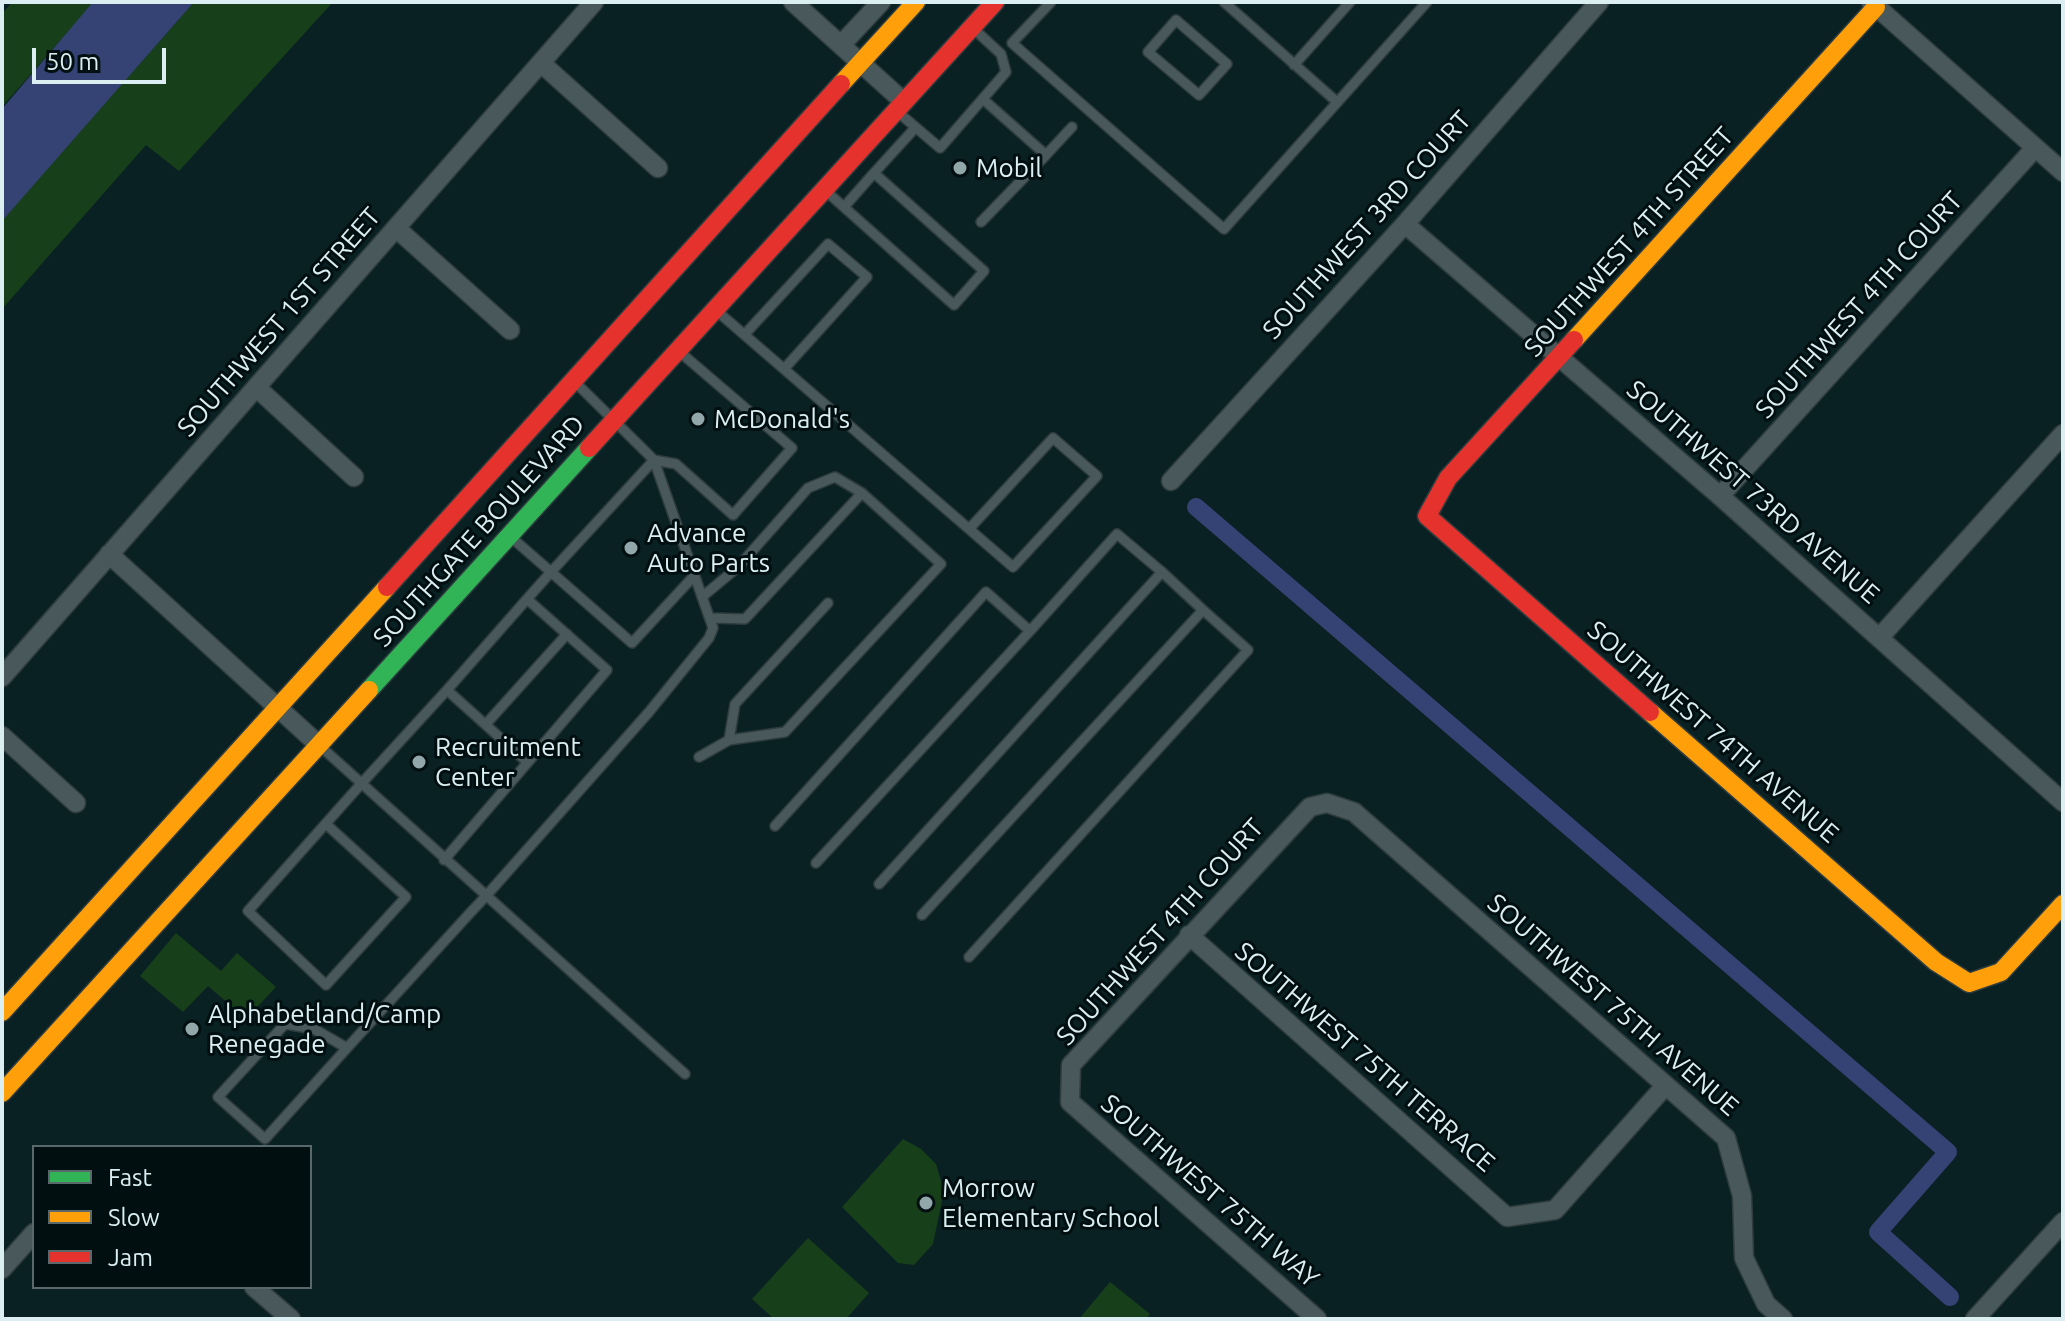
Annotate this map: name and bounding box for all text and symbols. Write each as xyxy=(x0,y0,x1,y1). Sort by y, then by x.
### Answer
scale bar xyxy=(36,32,170,82)
text: 50 m xyxy=(46,48,99,75)
street label: SOUTHWEST 3RD COURT xyxy=(1256,105,1478,345)
street label: SOUTHWEST 4TH STREET xyxy=(1518,121,1740,363)
place label: Mobil xyxy=(976,152,1042,184)
marker: Mobil xyxy=(951,159,969,177)
street label: SOUTHWEST 4TH COURT xyxy=(1749,185,1969,425)
street label: SOUTHWEST 1ST STREET xyxy=(171,201,387,443)
street label: SOUTHWEST 73RD AVENUE xyxy=(1620,374,1886,610)
place label: McDonald's xyxy=(714,403,850,435)
street label: SOUTHGATE BOULEVARD xyxy=(367,409,591,653)
marker: McDonald's xyxy=(689,410,707,428)
place label: Advance Auto Parts xyxy=(647,517,770,578)
marker: Advance Auto Parts xyxy=(622,539,640,557)
street label: SOUTHWEST 74TH AVENUE xyxy=(1581,615,1845,849)
place label: Recruitment Center xyxy=(435,731,581,792)
marker: Recruitment Center xyxy=(410,753,428,771)
street label: SOUTHWEST 4TH COURT xyxy=(1050,812,1270,1052)
street label: SOUTHWEST 75TH AVENUE xyxy=(1481,888,1745,1122)
street label: SOUTHWEST 75TH TERRACE xyxy=(1229,936,1501,1178)
place label: Alphabetland/Camp Renegade xyxy=(208,998,441,1060)
marker: Alphabetland/Camp Renegade xyxy=(183,1020,201,1038)
street label: SOUTHWEST 75TH WAY xyxy=(1095,1088,1325,1294)
legend xyxy=(32,1145,312,1289)
text: Fast xyxy=(108,1164,152,1191)
place label: Morrow Elementary School xyxy=(942,1172,1160,1234)
marker: Morrow Elementary School xyxy=(917,1194,935,1212)
text: Slow xyxy=(108,1204,160,1231)
text: Jam xyxy=(108,1244,153,1271)

